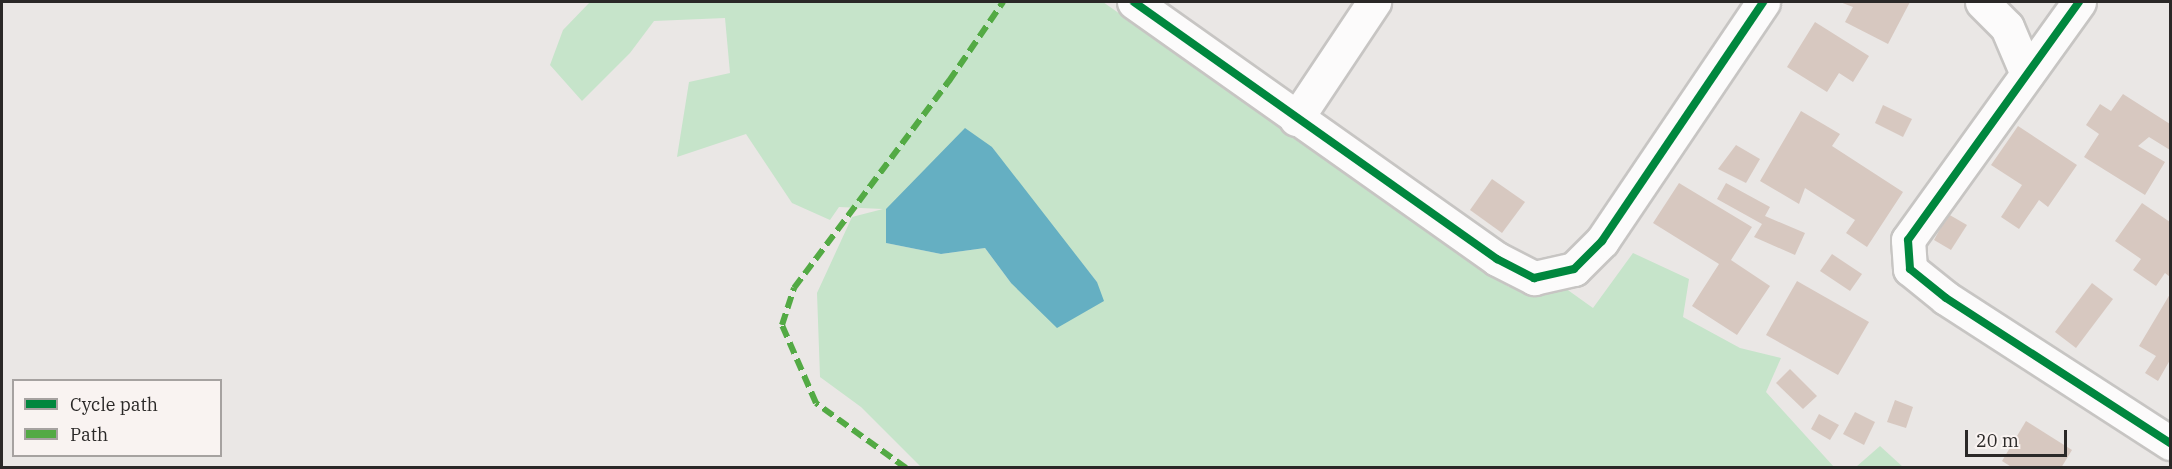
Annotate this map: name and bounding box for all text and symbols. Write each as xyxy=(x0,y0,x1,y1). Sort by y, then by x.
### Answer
legend xyxy=(12,379,222,457)
text: Cycle path xyxy=(70,393,158,416)
scale bar xyxy=(1968,418,2070,456)
text: Path xyxy=(70,423,108,446)
text: 20 m xyxy=(1976,429,2019,452)

